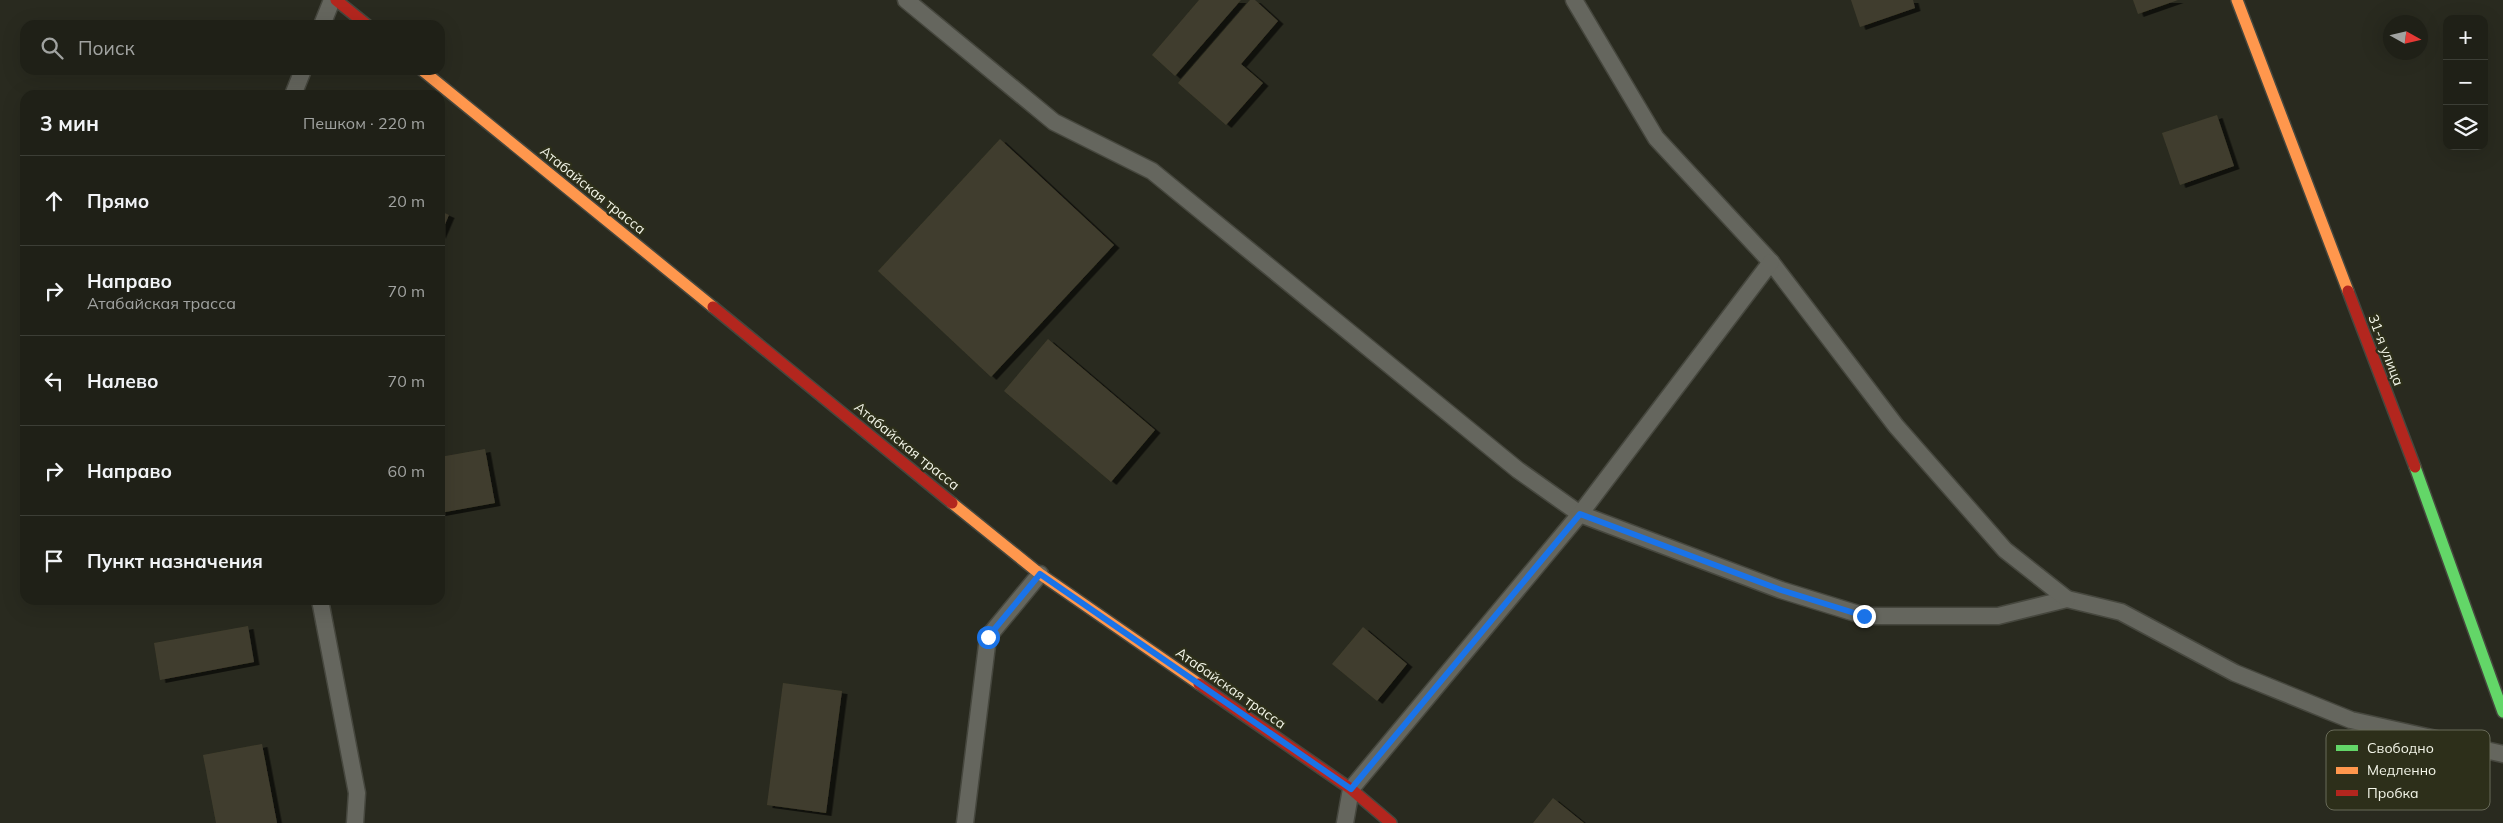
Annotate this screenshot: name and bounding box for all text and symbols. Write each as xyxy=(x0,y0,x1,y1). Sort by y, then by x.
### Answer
north arrow xyxy=(2383,15,2428,60)
map controls xyxy=(2443,15,2488,150)
button: + xyxy=(2443,15,2488,60)
search box xyxy=(20,20,445,75)
icon: search xyxy=(38,34,66,62)
text: Поиск xyxy=(78,36,135,60)
button: − xyxy=(2443,60,2488,105)
button: layers xyxy=(2443,105,2488,150)
text: 3 мин xyxy=(40,110,99,136)
text: Пешком · 220 m xyxy=(303,113,425,133)
street label: Атабайская трасса xyxy=(537,142,649,238)
icon: ahead xyxy=(40,187,68,215)
text: Прямо xyxy=(87,189,149,213)
text: 20 m xyxy=(388,191,425,211)
text: Направо xyxy=(87,269,172,293)
icon: right xyxy=(40,277,68,305)
text: 70 m xyxy=(388,281,425,301)
text: Атабайская трасса xyxy=(87,293,236,313)
street label: 31-я улица xyxy=(2364,312,2408,388)
icon: left xyxy=(40,367,68,395)
text: Налево xyxy=(87,369,159,393)
text: 70 m xyxy=(388,371,425,391)
street label: Атабайская трасса xyxy=(851,398,963,494)
icon: right xyxy=(40,457,68,485)
text: Направо xyxy=(87,459,172,483)
text: 60 m xyxy=(388,461,425,481)
icon: arrive xyxy=(40,547,68,575)
text: Пункт назначения xyxy=(87,549,263,573)
route end xyxy=(1853,605,1876,628)
route start xyxy=(977,626,1000,649)
street label: Атабайская трасса xyxy=(1172,643,1290,733)
legend xyxy=(2326,730,2490,810)
text: Свободно xyxy=(2367,739,2434,757)
text: Медленно xyxy=(2367,761,2436,779)
text: Пробка xyxy=(2367,784,2419,802)

